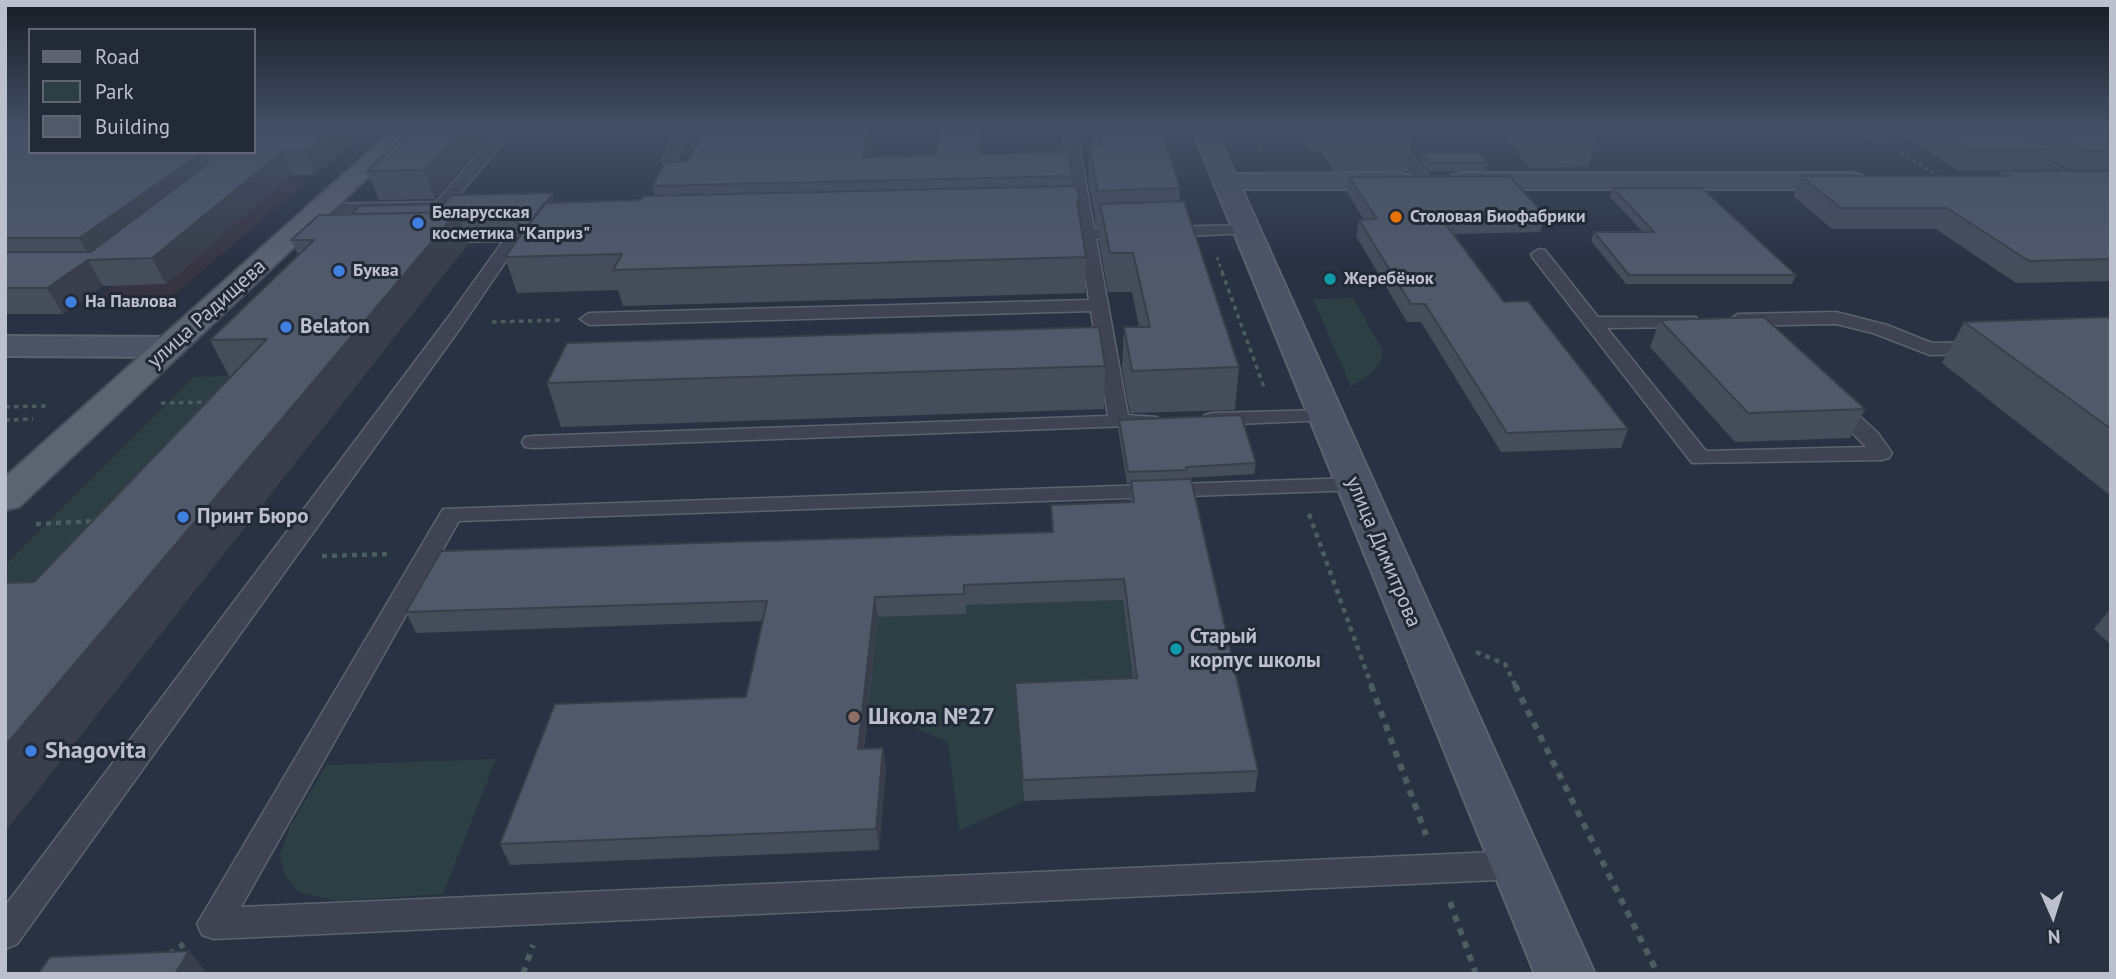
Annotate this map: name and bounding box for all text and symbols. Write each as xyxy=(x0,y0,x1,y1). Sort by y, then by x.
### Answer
legend xyxy=(28,28,256,154)
text: Road xyxy=(95,43,139,70)
text: Park xyxy=(95,78,134,105)
text: Building xyxy=(95,113,170,140)
place label: Беларусская косметика "Каприз" xyxy=(432,202,590,244)
place label: Столовая Биофабрики xyxy=(1410,206,1585,228)
marker: Столовая Биофабрики xyxy=(1388,209,1404,225)
marker: Беларусская косметика "Каприз" xyxy=(410,215,426,231)
street label: улица Радищева xyxy=(143,254,271,374)
place label: Буква xyxy=(353,260,399,282)
marker: Буква xyxy=(331,263,347,279)
place label: Жеребёнок xyxy=(1344,268,1434,290)
marker: Жеребёнок xyxy=(1322,271,1338,287)
place label: На Павлова xyxy=(85,291,177,313)
marker: На Павлова xyxy=(63,294,79,310)
place label: Belaton xyxy=(300,314,370,340)
marker: Belaton xyxy=(278,319,294,335)
street label: улица Димитрова xyxy=(1340,473,1426,631)
place label: Принт Бюро xyxy=(197,504,309,530)
marker: Принт Бюро xyxy=(175,509,191,525)
place label: Старый корпус школы xyxy=(1190,624,1321,674)
marker: Старый корпус школы xyxy=(1168,641,1184,657)
place label: Школа №27 xyxy=(868,703,995,731)
marker: Школа №27 xyxy=(846,709,862,725)
place label: Shagovita xyxy=(45,737,146,765)
marker: Shagovita xyxy=(23,743,39,759)
north arrow xyxy=(2018,881,2088,951)
text: N xyxy=(2047,925,2061,949)

